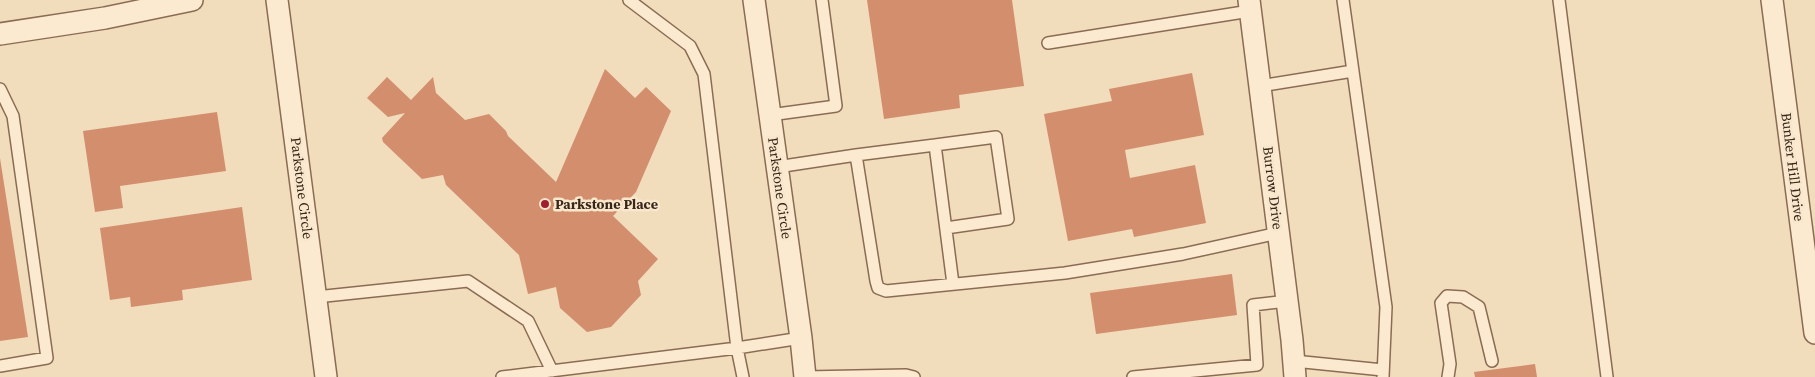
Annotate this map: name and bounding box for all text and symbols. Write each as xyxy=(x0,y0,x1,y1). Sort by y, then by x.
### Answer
street label: Bunker Hill Drive xyxy=(1776,111,1810,223)
street label: Parkstone Circle xyxy=(286,136,318,240)
street label: Parkstone Circle xyxy=(763,136,797,240)
street label: Burrow Drive xyxy=(1258,145,1288,231)
place label: Parkstone Place xyxy=(555,194,658,214)
marker: Parkstone Place xyxy=(539,198,551,210)

